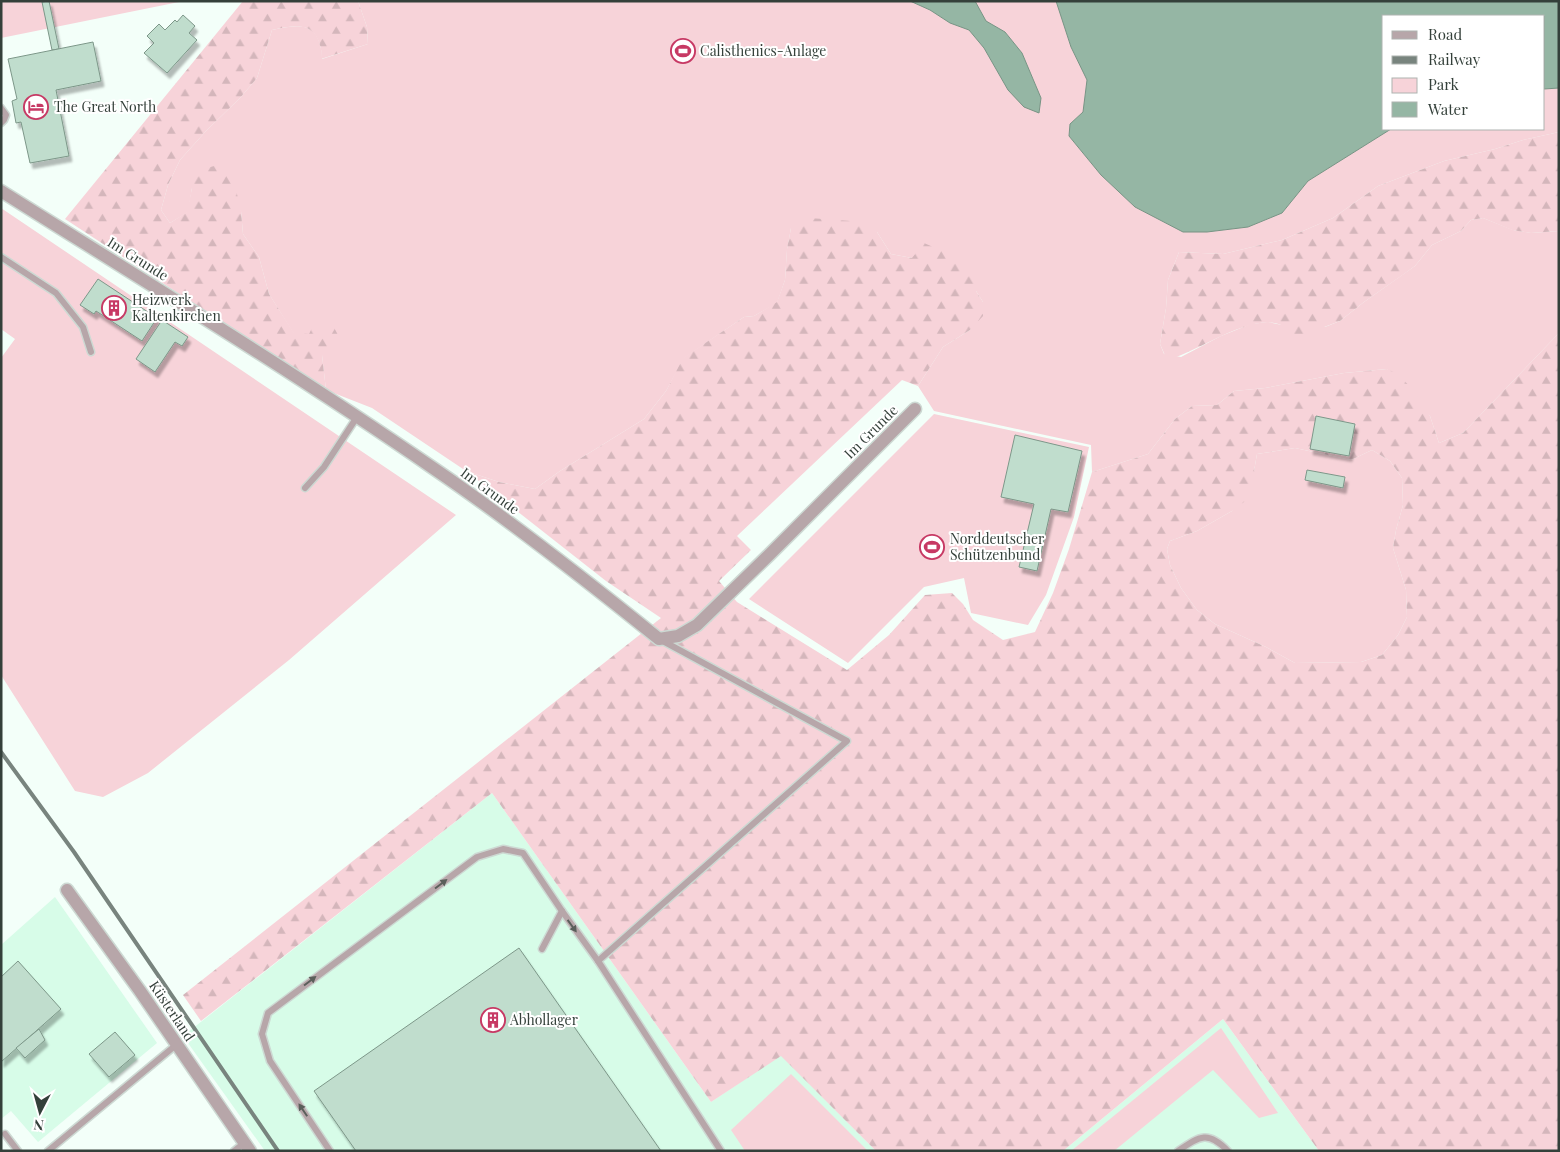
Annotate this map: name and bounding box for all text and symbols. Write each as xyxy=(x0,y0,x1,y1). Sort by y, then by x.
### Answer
legend xyxy=(1382,15,1545,130)
text: Road xyxy=(1428,24,1462,44)
sports icon: Calisthenics-Anlage xyxy=(670,38,696,64)
place label: Calisthenics-Anlage xyxy=(700,41,826,60)
text: Railway xyxy=(1428,49,1481,69)
text: Park xyxy=(1428,74,1460,94)
hotel icon: The Great North xyxy=(23,94,49,120)
place label: The Great North xyxy=(54,97,157,116)
text: Water xyxy=(1427,99,1468,119)
street label: Im Grunde xyxy=(104,232,172,285)
place label: Heizwerk Kaltenkirchen xyxy=(132,290,221,325)
building icon: Heizwerk Kaltenkirchen xyxy=(101,295,127,321)
street label: Im Grunde xyxy=(840,401,902,463)
street label: Im Grunde xyxy=(457,463,524,518)
place label: Norddeutscher Schützenbund xyxy=(950,529,1045,564)
sports icon: Norddeutscher Schützenbund xyxy=(919,534,945,560)
one-way arrow xyxy=(434,879,448,889)
one-way arrow xyxy=(567,919,577,933)
one-way arrow xyxy=(303,976,317,986)
street label: Küsterland xyxy=(145,977,200,1045)
building icon: Abhollager xyxy=(480,1007,506,1033)
place label: Abhollager xyxy=(509,1010,579,1029)
north arrow xyxy=(15,1087,65,1137)
one-way arrow xyxy=(298,1104,308,1117)
text: N xyxy=(33,1115,45,1135)

